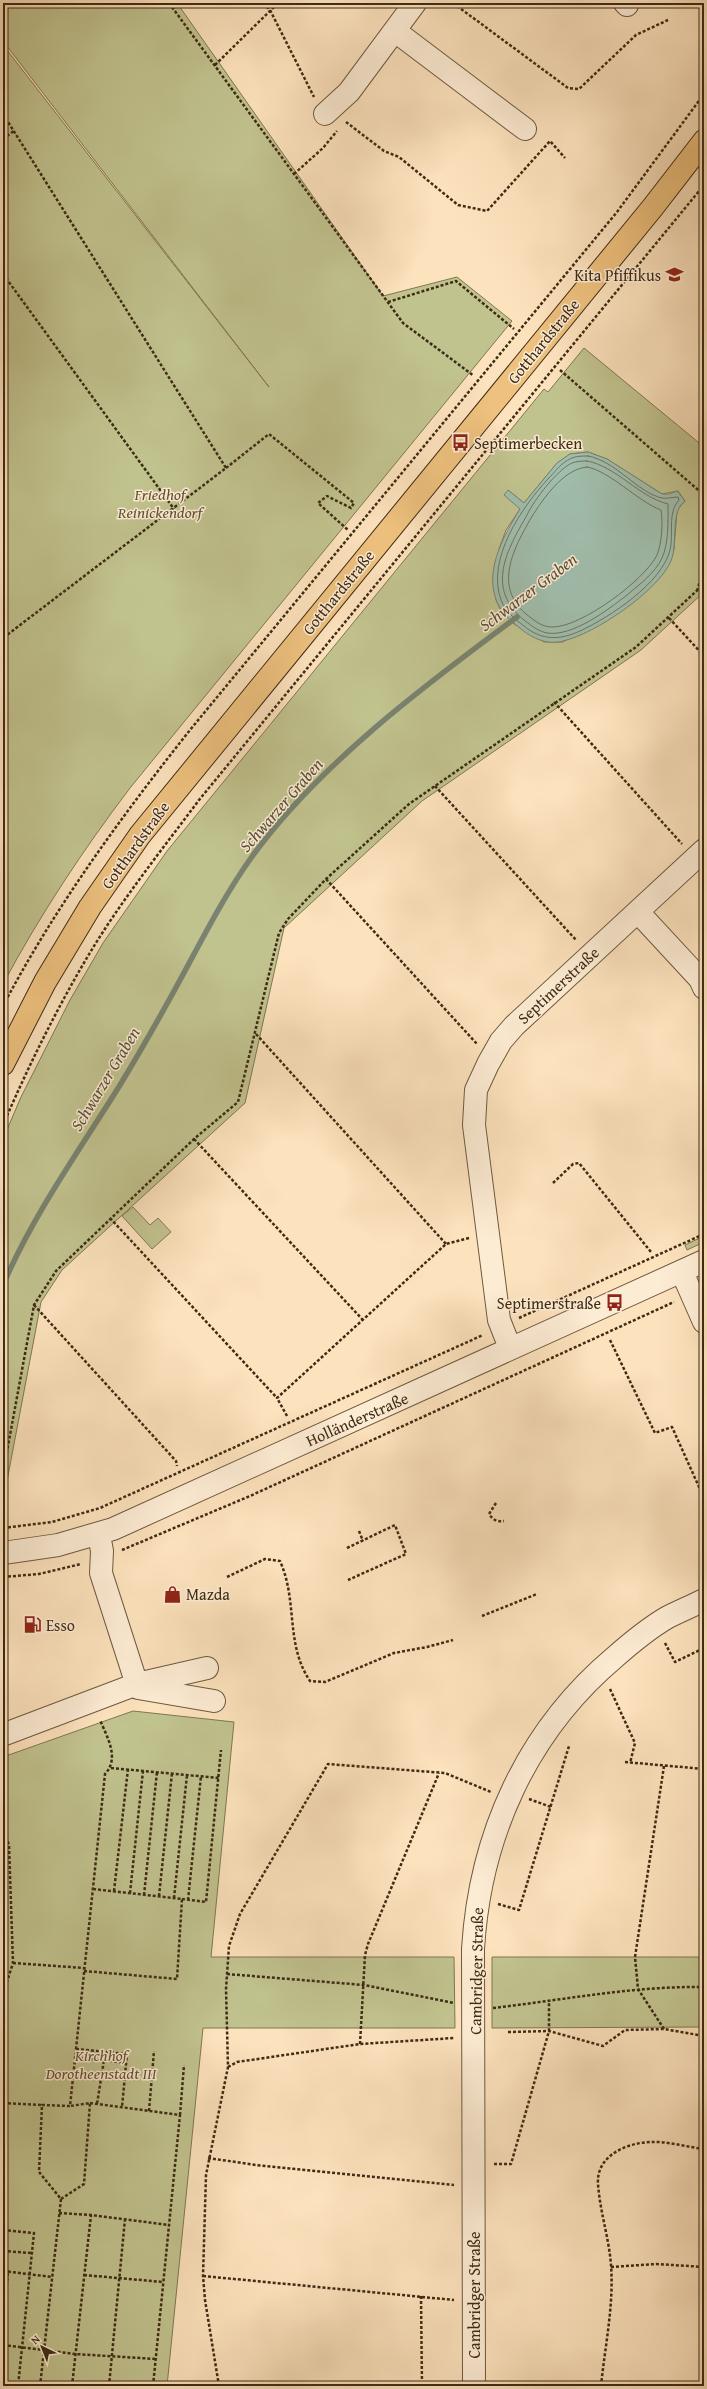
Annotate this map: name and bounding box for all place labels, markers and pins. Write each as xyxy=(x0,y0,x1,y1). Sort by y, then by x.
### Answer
place label: Kita Pfiffikus xyxy=(574,263,661,287)
school or university icon: Kita Pfiffikus xyxy=(664,265,684,285)
place label: Septimerbecken xyxy=(474,431,582,455)
bus stop icon: Septimerbecken xyxy=(451,433,471,453)
place label: Septimerstraße xyxy=(497,1291,601,1315)
bus stop icon: Septimerstraße xyxy=(604,1293,624,1313)
place label: Mazda xyxy=(186,1582,230,1606)
shop icon: Mazda xyxy=(163,1584,183,1604)
place label: Esso xyxy=(46,1613,75,1637)
fuel station icon: Esso xyxy=(23,1615,43,1635)

